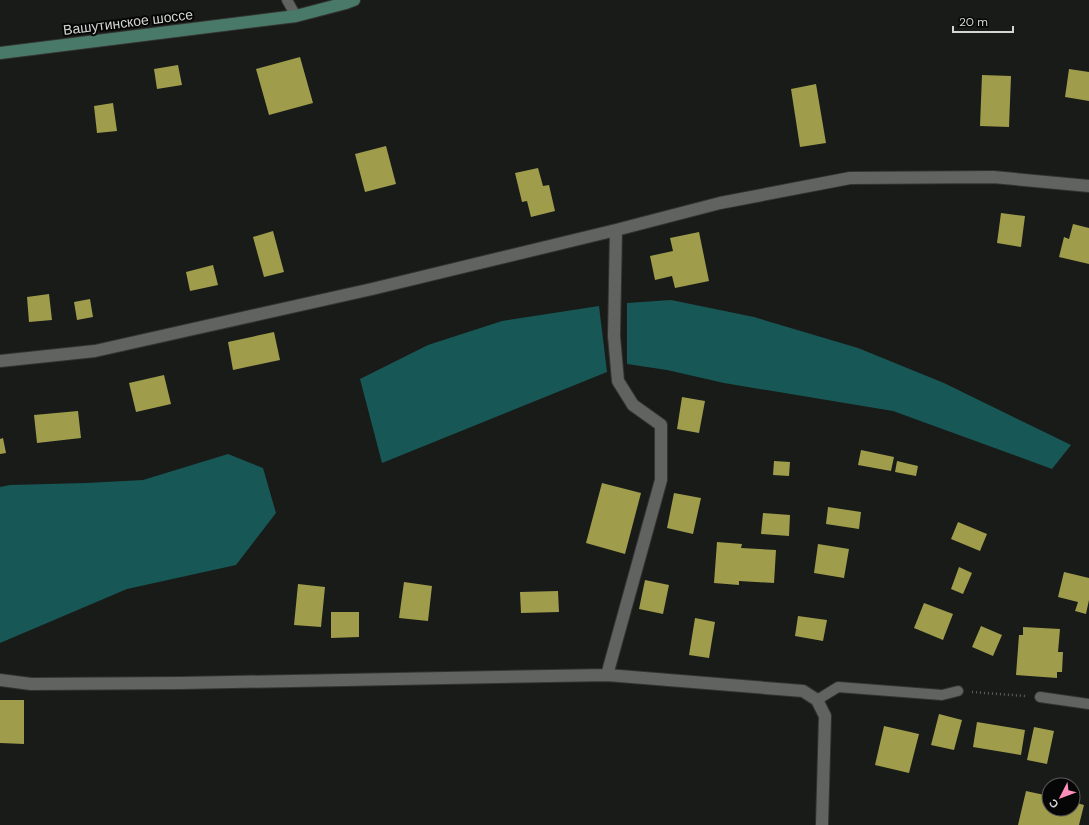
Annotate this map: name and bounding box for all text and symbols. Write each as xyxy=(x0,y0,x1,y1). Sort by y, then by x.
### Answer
street label: Вашутинское шоссе xyxy=(62,5,194,39)
scale bar xyxy=(953,8,1013,34)
text: 20 m xyxy=(959,14,988,30)
north arrow xyxy=(1041,777,1081,817)
text: С xyxy=(1046,796,1061,811)

